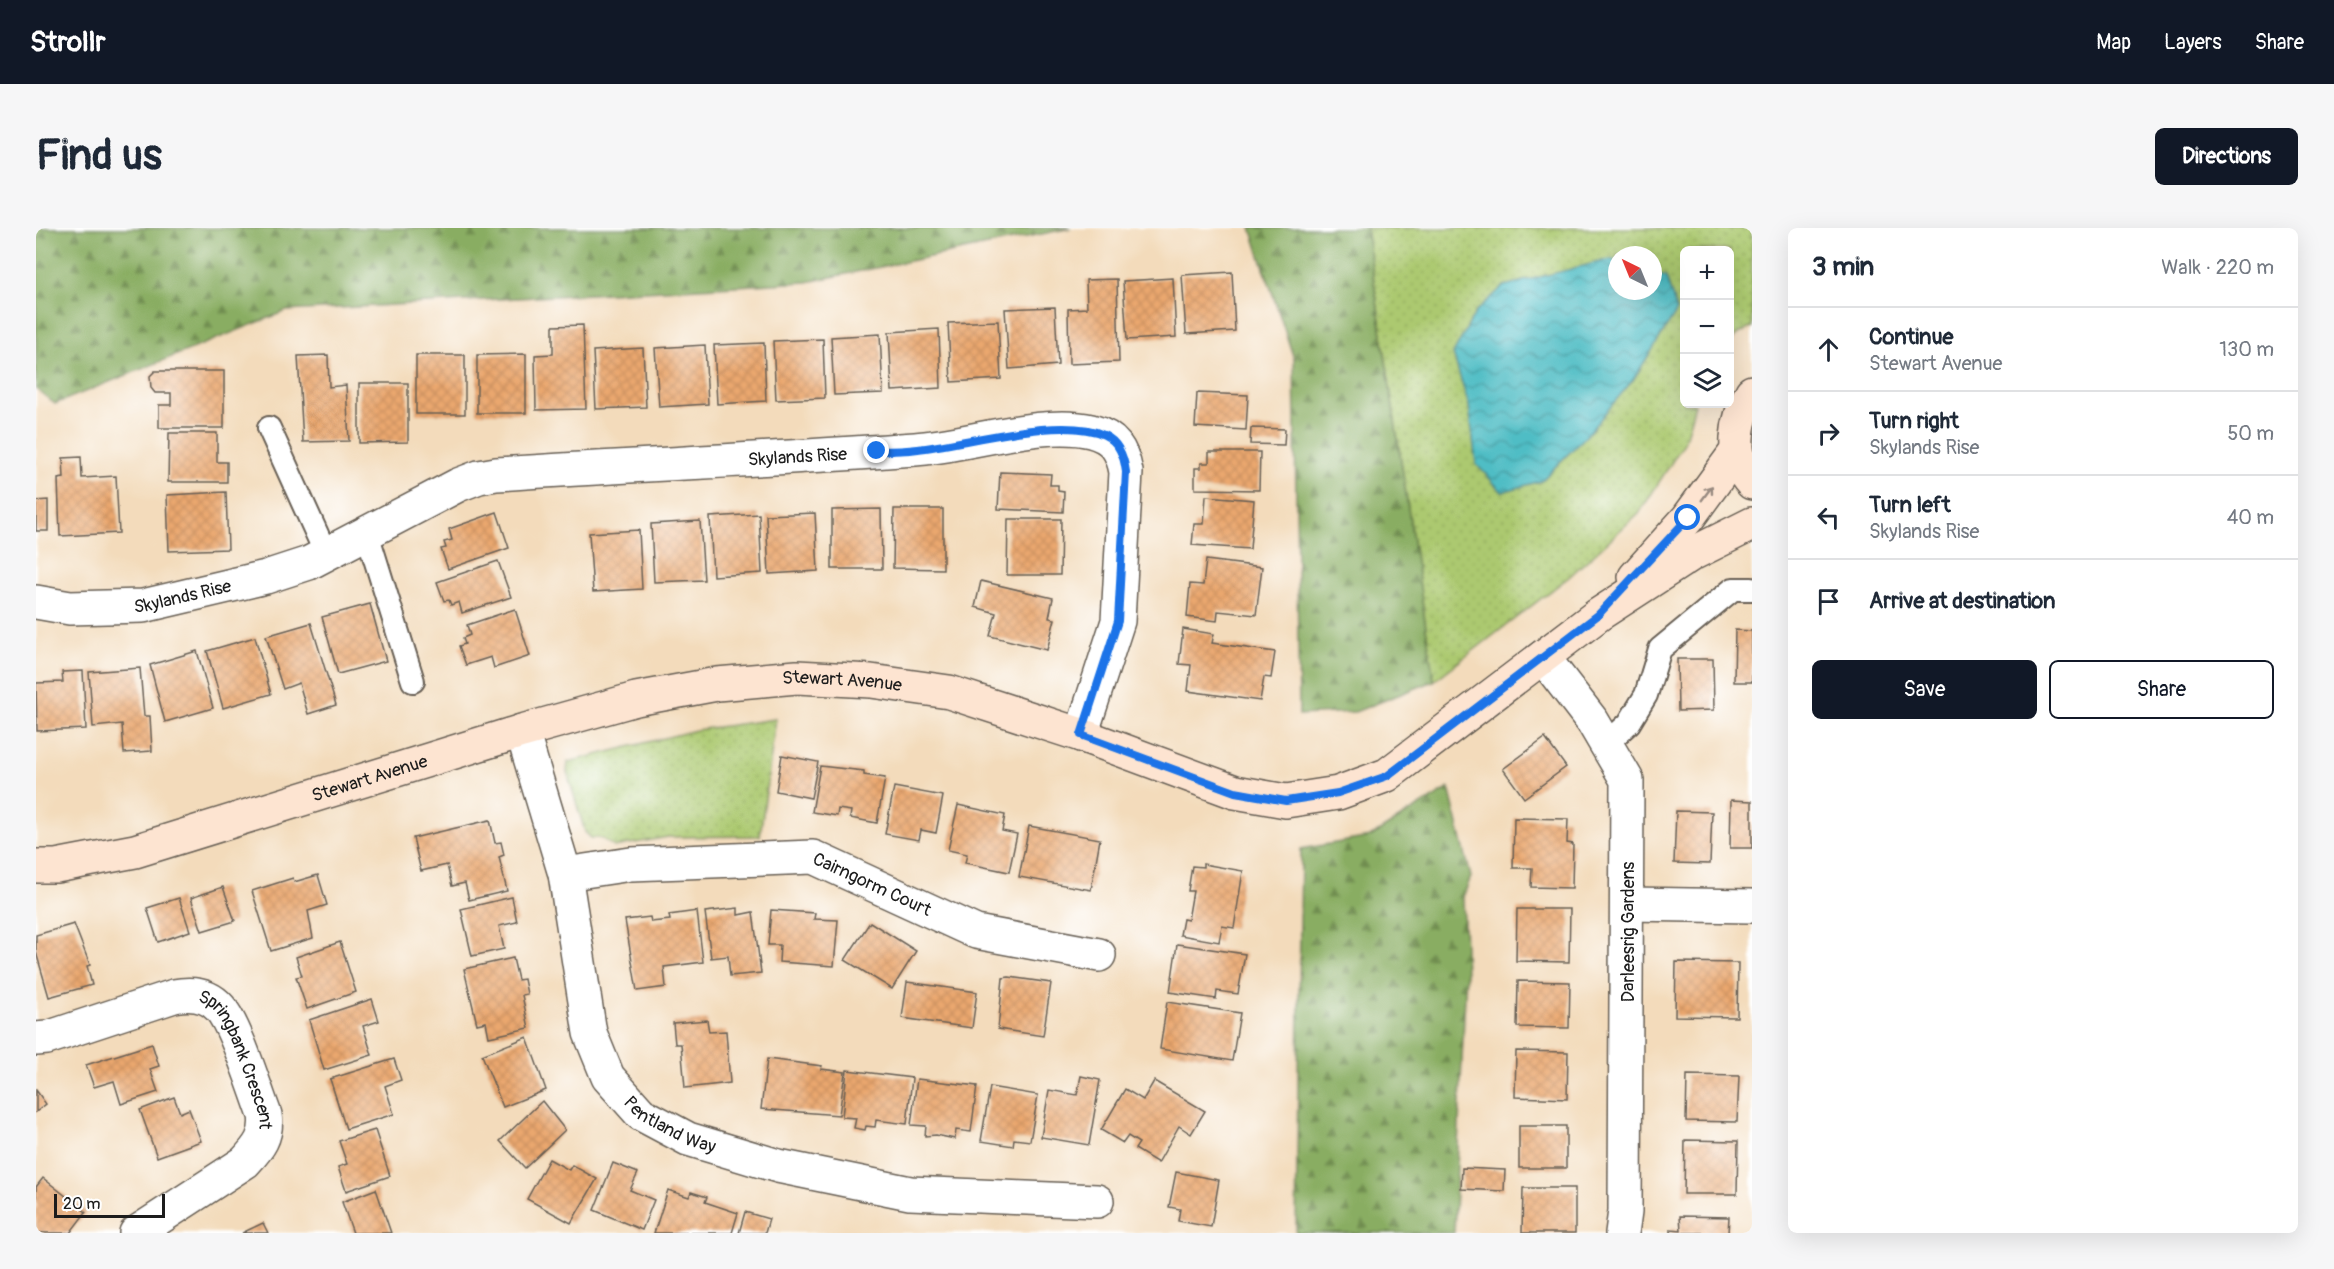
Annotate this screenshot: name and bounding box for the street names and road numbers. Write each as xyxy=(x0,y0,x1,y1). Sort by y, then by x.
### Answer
street label: Skylands Rise xyxy=(747,442,848,471)
street label: Skylands Rise xyxy=(133,574,234,618)
street label: Stewart Avenue xyxy=(781,665,904,697)
street label: Stewart Avenue xyxy=(309,749,430,807)
street label: Cairngorm Court xyxy=(809,847,936,922)
street label: Darleesrig Gardens xyxy=(1617,862,1640,1002)
street label: Springbank Crescent xyxy=(196,985,277,1131)
street label: Pentland Way xyxy=(619,1091,719,1158)

